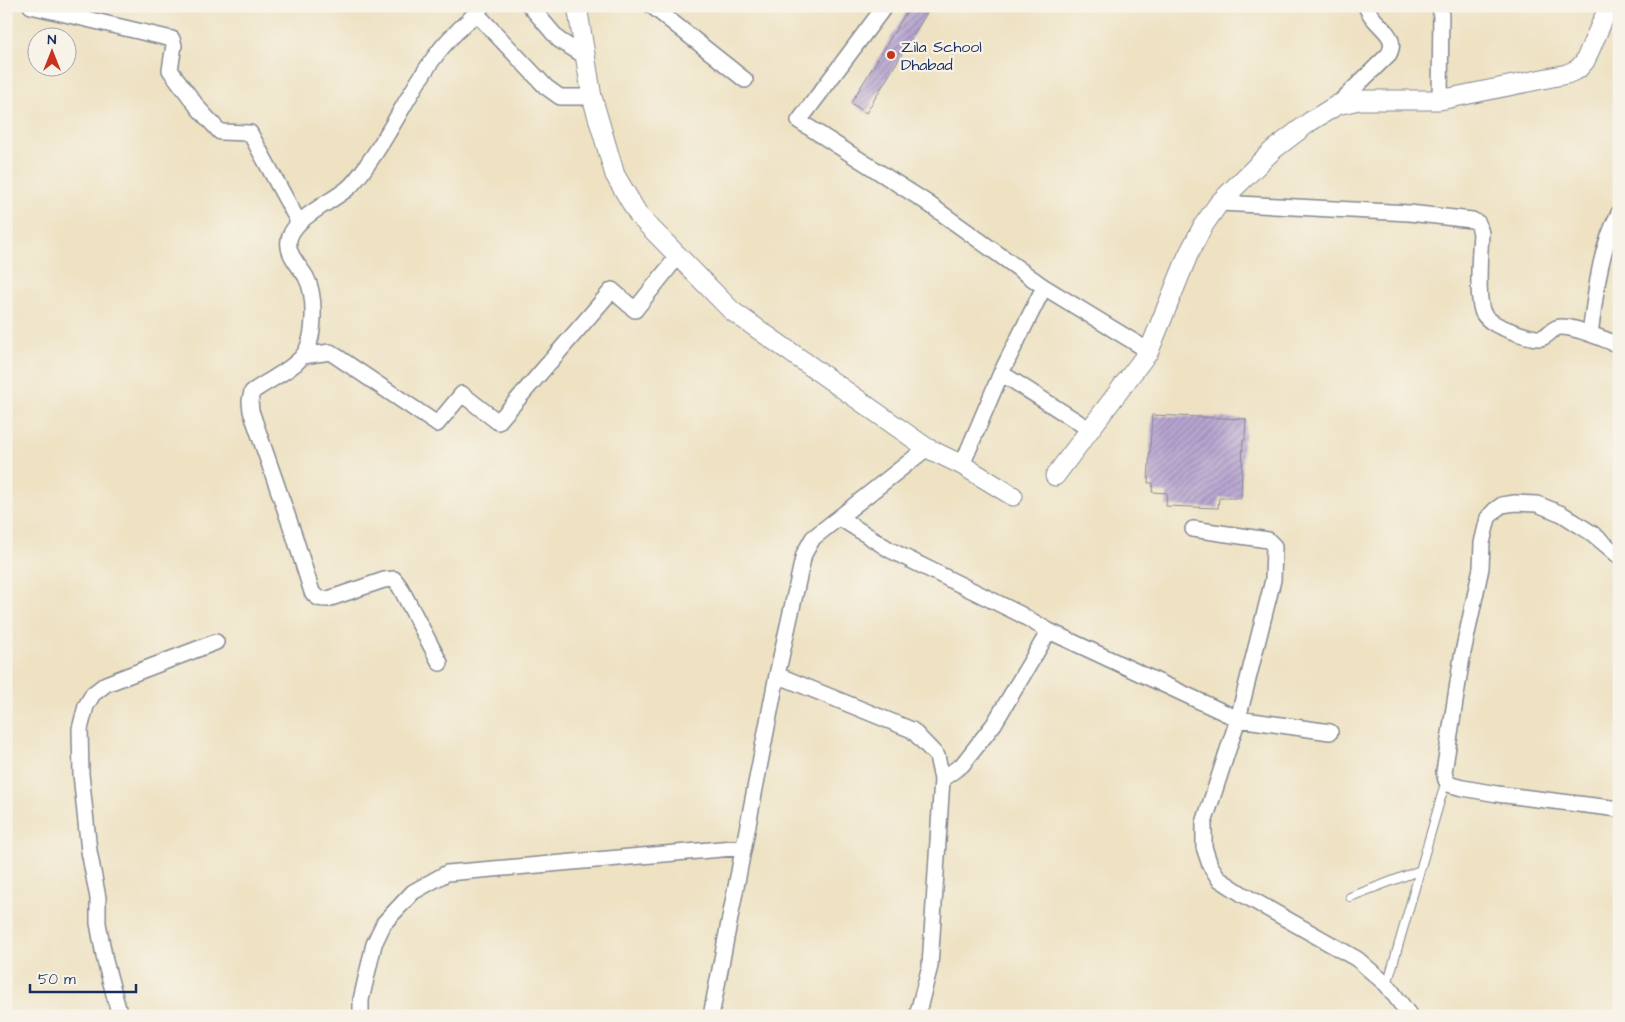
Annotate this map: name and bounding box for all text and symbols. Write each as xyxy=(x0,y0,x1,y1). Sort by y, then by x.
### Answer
north arrow xyxy=(28,28,78,78)
text: N xyxy=(48,30,57,50)
place label: Zila School Dhabad xyxy=(901,36,982,76)
marker: Zila School Dhabad xyxy=(885,49,897,61)
scale bar xyxy=(30,962,136,994)
text: 50 m xyxy=(38,969,76,990)

